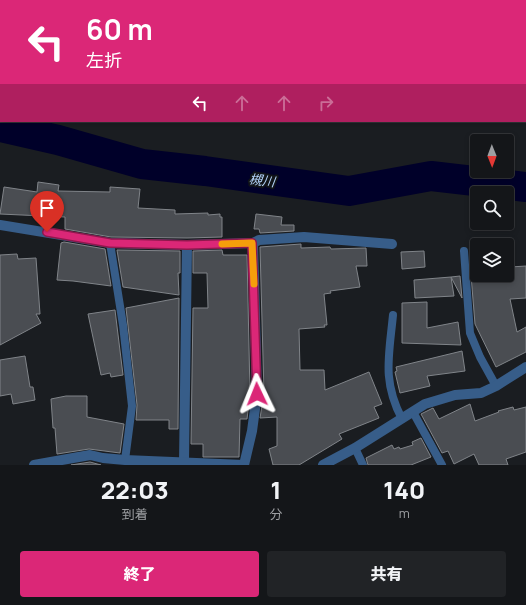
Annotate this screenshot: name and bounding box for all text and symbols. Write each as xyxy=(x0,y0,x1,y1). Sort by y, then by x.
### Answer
text: 60 m xyxy=(86,10,153,48)
icon: left xyxy=(20,16,72,68)
text: 左折 xyxy=(86,48,122,72)
icon: left xyxy=(189,92,211,114)
icon: ahead xyxy=(231,92,253,114)
icon: ahead xyxy=(273,92,295,114)
icon: right xyxy=(315,92,337,114)
north arrow xyxy=(470,134,514,178)
map controls xyxy=(470,134,514,282)
water label: 槻川 xyxy=(248,169,278,191)
button: search xyxy=(470,186,514,230)
pin xyxy=(30,191,64,232)
icon: arrive xyxy=(36,197,58,219)
button: layers xyxy=(470,238,514,282)
position arrow xyxy=(236,373,278,415)
text: 22:03 xyxy=(101,473,169,506)
text: 1 xyxy=(271,473,281,506)
text: 140 xyxy=(383,473,425,506)
text: m xyxy=(399,504,410,522)
text: 到着 xyxy=(122,505,148,523)
text: 分 xyxy=(270,505,283,523)
button: 終了 xyxy=(20,551,259,597)
button: 共有 xyxy=(267,551,506,597)

